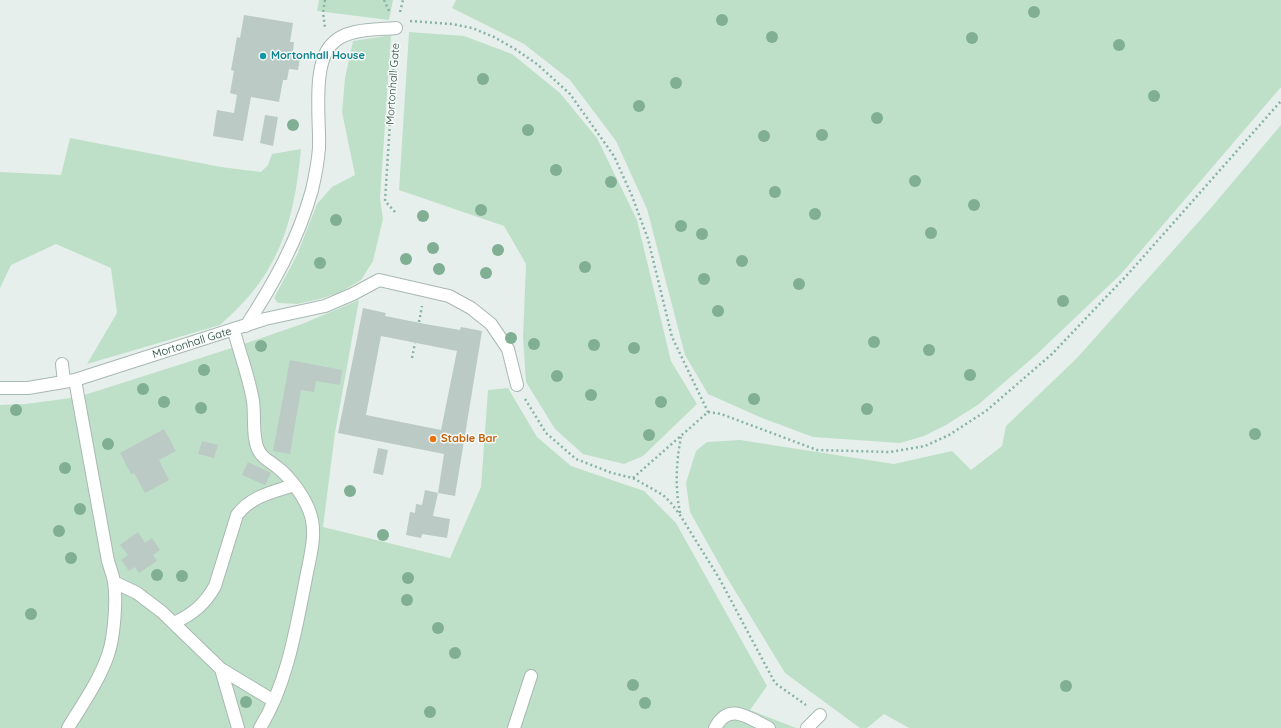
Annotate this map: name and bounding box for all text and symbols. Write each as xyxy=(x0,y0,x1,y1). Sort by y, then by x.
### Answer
street label: Mortonhall Gate xyxy=(384,43,402,125)
place label: Mortonhall House xyxy=(271,49,365,63)
marker: Mortonhall House xyxy=(258,51,268,61)
street label: Mortonhall Gate xyxy=(151,325,233,361)
place label: Stable Bar xyxy=(441,432,497,446)
marker: Stable Bar xyxy=(428,434,438,444)

